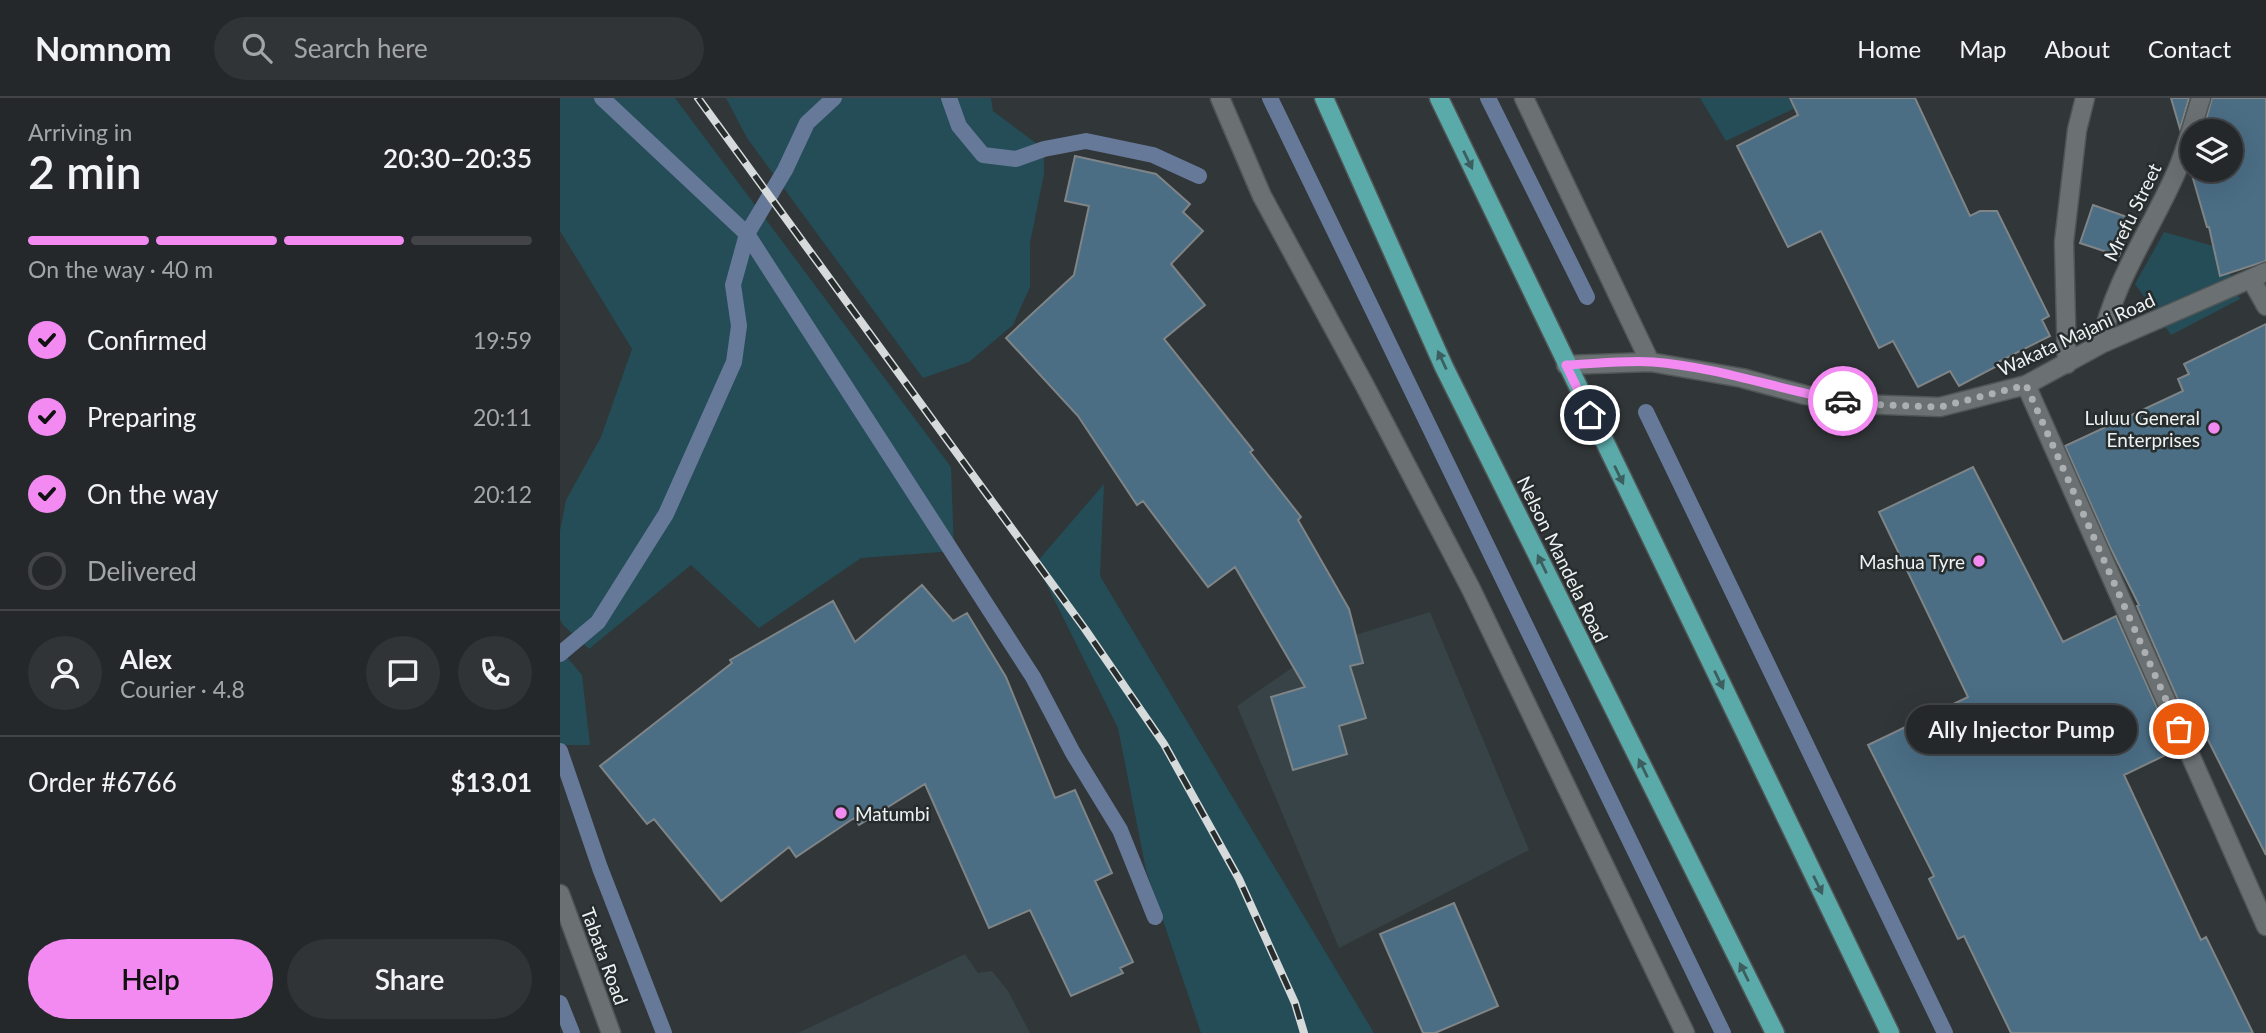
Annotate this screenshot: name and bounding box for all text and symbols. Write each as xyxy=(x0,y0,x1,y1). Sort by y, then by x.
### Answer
search box xyxy=(214,17,704,80)
text: Nomnom xyxy=(35,28,172,68)
icon: search xyxy=(238,29,276,67)
text: Search here xyxy=(294,32,428,64)
text: Home xyxy=(1857,34,1921,63)
text: Map xyxy=(1959,34,2007,63)
text: About xyxy=(2045,34,2110,63)
text: Contact xyxy=(2148,34,2231,63)
text: Arriving in xyxy=(28,118,132,146)
map controls xyxy=(2180,119,2243,182)
button: layers xyxy=(2180,119,2243,182)
text: 20:30–20:35 xyxy=(383,142,532,174)
text: 2 min xyxy=(28,144,142,199)
one-way arrow xyxy=(1462,150,1474,170)
street label: Mrefu Street xyxy=(2098,159,2166,265)
text: On the way · 40 m xyxy=(28,255,213,283)
street label: Wakata Majani Road xyxy=(1994,287,2158,381)
icon: check xyxy=(28,321,66,359)
text: Confirmed xyxy=(87,324,207,356)
text: 19:59 xyxy=(473,326,532,354)
one-way arrow xyxy=(1436,350,1448,370)
courier xyxy=(1808,366,1878,436)
icon: car xyxy=(1824,382,1862,420)
pin xyxy=(1560,385,1620,445)
icon: home xyxy=(1571,396,1609,434)
icon: check xyxy=(28,398,66,436)
text: Preparing xyxy=(87,401,196,433)
text: 20:11 xyxy=(473,403,532,431)
place label: Luluu General Enterprises xyxy=(2085,406,2200,451)
marker: Luluu General Enterprises xyxy=(2206,420,2222,436)
one-way arrow xyxy=(1614,465,1625,485)
street label: Nelson Mandela Road xyxy=(1513,472,1613,646)
icon: check xyxy=(28,475,66,513)
text: On the way xyxy=(87,478,219,510)
text: 20:12 xyxy=(473,480,532,508)
place label: Mashua Tyre xyxy=(1859,550,1965,573)
marker: Mashua Tyre xyxy=(1971,553,1987,569)
one-way arrow xyxy=(1537,554,1548,574)
text: Delivered xyxy=(87,555,197,587)
button: person xyxy=(28,636,102,710)
button: chat xyxy=(366,636,440,710)
button: phone xyxy=(458,636,532,710)
text: Alex xyxy=(120,643,172,675)
one-way arrow xyxy=(1713,670,1724,690)
text: Courier · 4.8 xyxy=(120,675,245,703)
pin xyxy=(2149,699,2209,759)
callout: Ally Injector Pump xyxy=(1906,704,2137,754)
icon: bag xyxy=(2160,710,2198,748)
text: Ally Injector Pump xyxy=(1928,715,2115,743)
one-way arrow xyxy=(1638,758,1649,778)
text: Order #6766 xyxy=(28,766,177,798)
text: $13.01 xyxy=(450,766,532,798)
place label: Matumbi xyxy=(855,802,930,825)
marker: Matumbi xyxy=(833,805,849,821)
one-way arrow xyxy=(1812,875,1823,895)
street label: Tabata Road xyxy=(577,904,633,1008)
button: Help xyxy=(28,939,273,1019)
button: Share xyxy=(287,939,532,1019)
one-way arrow xyxy=(1739,962,1750,982)

